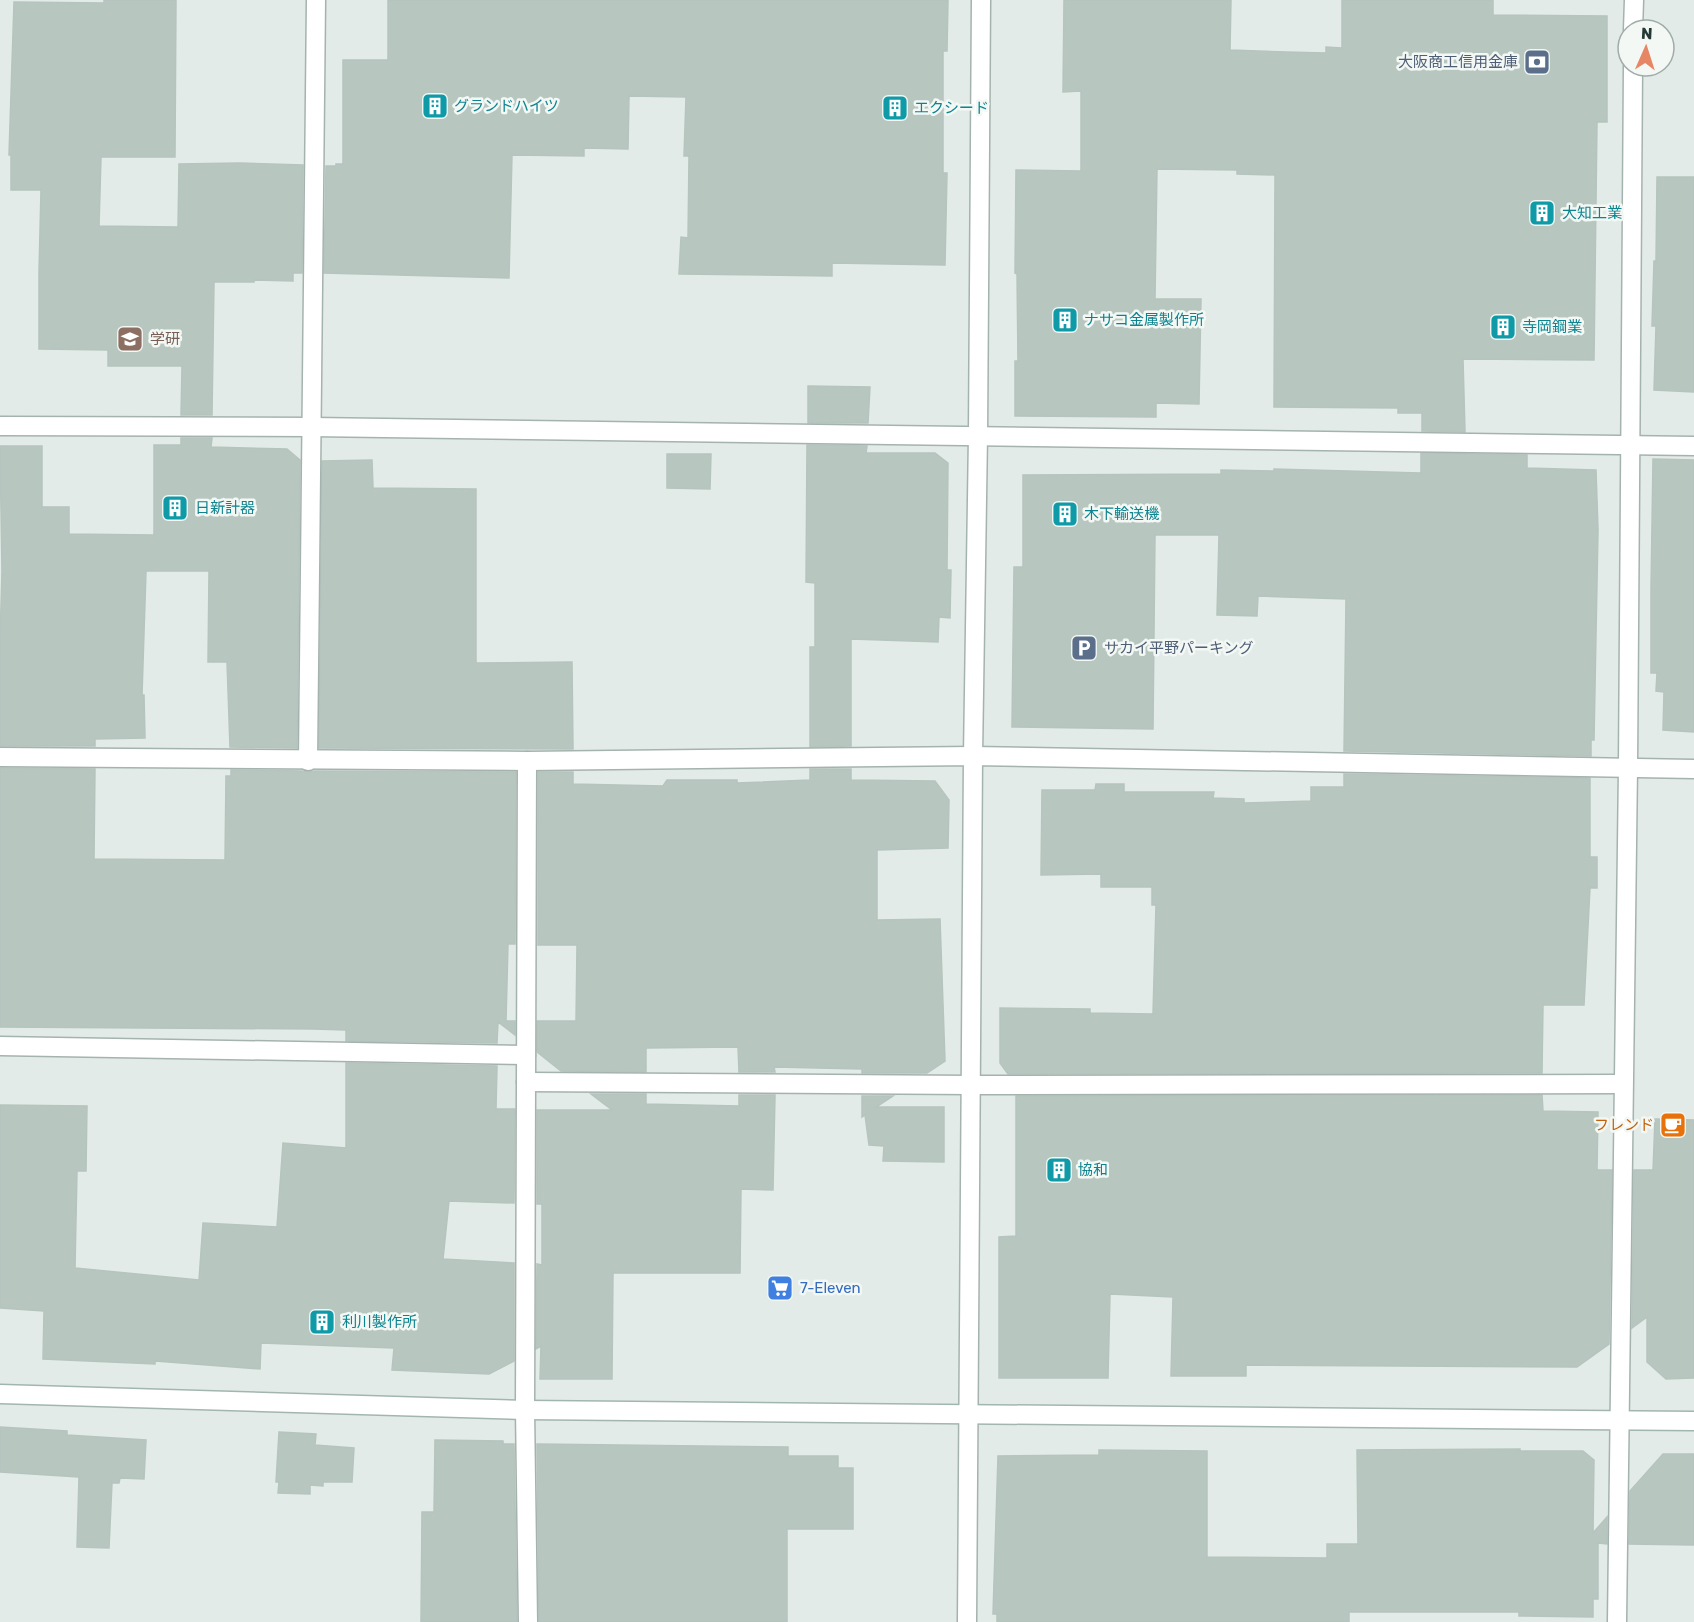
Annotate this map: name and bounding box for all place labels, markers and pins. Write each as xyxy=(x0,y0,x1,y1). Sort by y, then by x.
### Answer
bank icon: 大阪商工信用金庫 xyxy=(1522,47,1552,77)
place label: 大阪商工信用金庫 xyxy=(1398,53,1518,71)
building icon: グランドハイツ xyxy=(420,91,450,121)
building icon: エクシード xyxy=(880,93,910,123)
place label: グランドハイツ xyxy=(454,97,559,115)
place label: エクシード xyxy=(914,99,989,117)
building icon: 大知工業 xyxy=(1527,198,1557,228)
place label: 大知工業 xyxy=(1562,204,1622,222)
building icon: ナサコ金属製作所 xyxy=(1050,305,1080,335)
place label: ナサコ金属製作所 xyxy=(1084,311,1204,329)
building icon: 寺岡鋼業 xyxy=(1488,312,1518,342)
place label: 寺岡鋼業 xyxy=(1522,318,1582,336)
school or university icon: 学研 xyxy=(115,324,145,354)
place label: 学研 xyxy=(150,330,180,348)
building icon: 日新計器 xyxy=(160,493,190,523)
place label: 日新計器 xyxy=(195,499,255,517)
building icon: 木下輸送機 xyxy=(1050,499,1080,529)
place label: 木下輸送機 xyxy=(1084,505,1159,523)
parking icon: サカイ平野パーキング xyxy=(1069,633,1099,663)
place label: サカイ平野パーキング xyxy=(1104,639,1254,657)
cafe icon: フレンド xyxy=(1658,1110,1688,1140)
place label: フレンド xyxy=(1594,1116,1654,1134)
building icon: 協和 xyxy=(1044,1155,1074,1185)
place label: 協和 xyxy=(1078,1161,1108,1179)
supermarket icon: 7-Eleven xyxy=(765,1273,795,1303)
place label: 7-Eleven xyxy=(800,1279,861,1297)
building icon: 利川製作所 xyxy=(307,1307,337,1337)
place label: 利川製作所 xyxy=(342,1313,417,1331)

